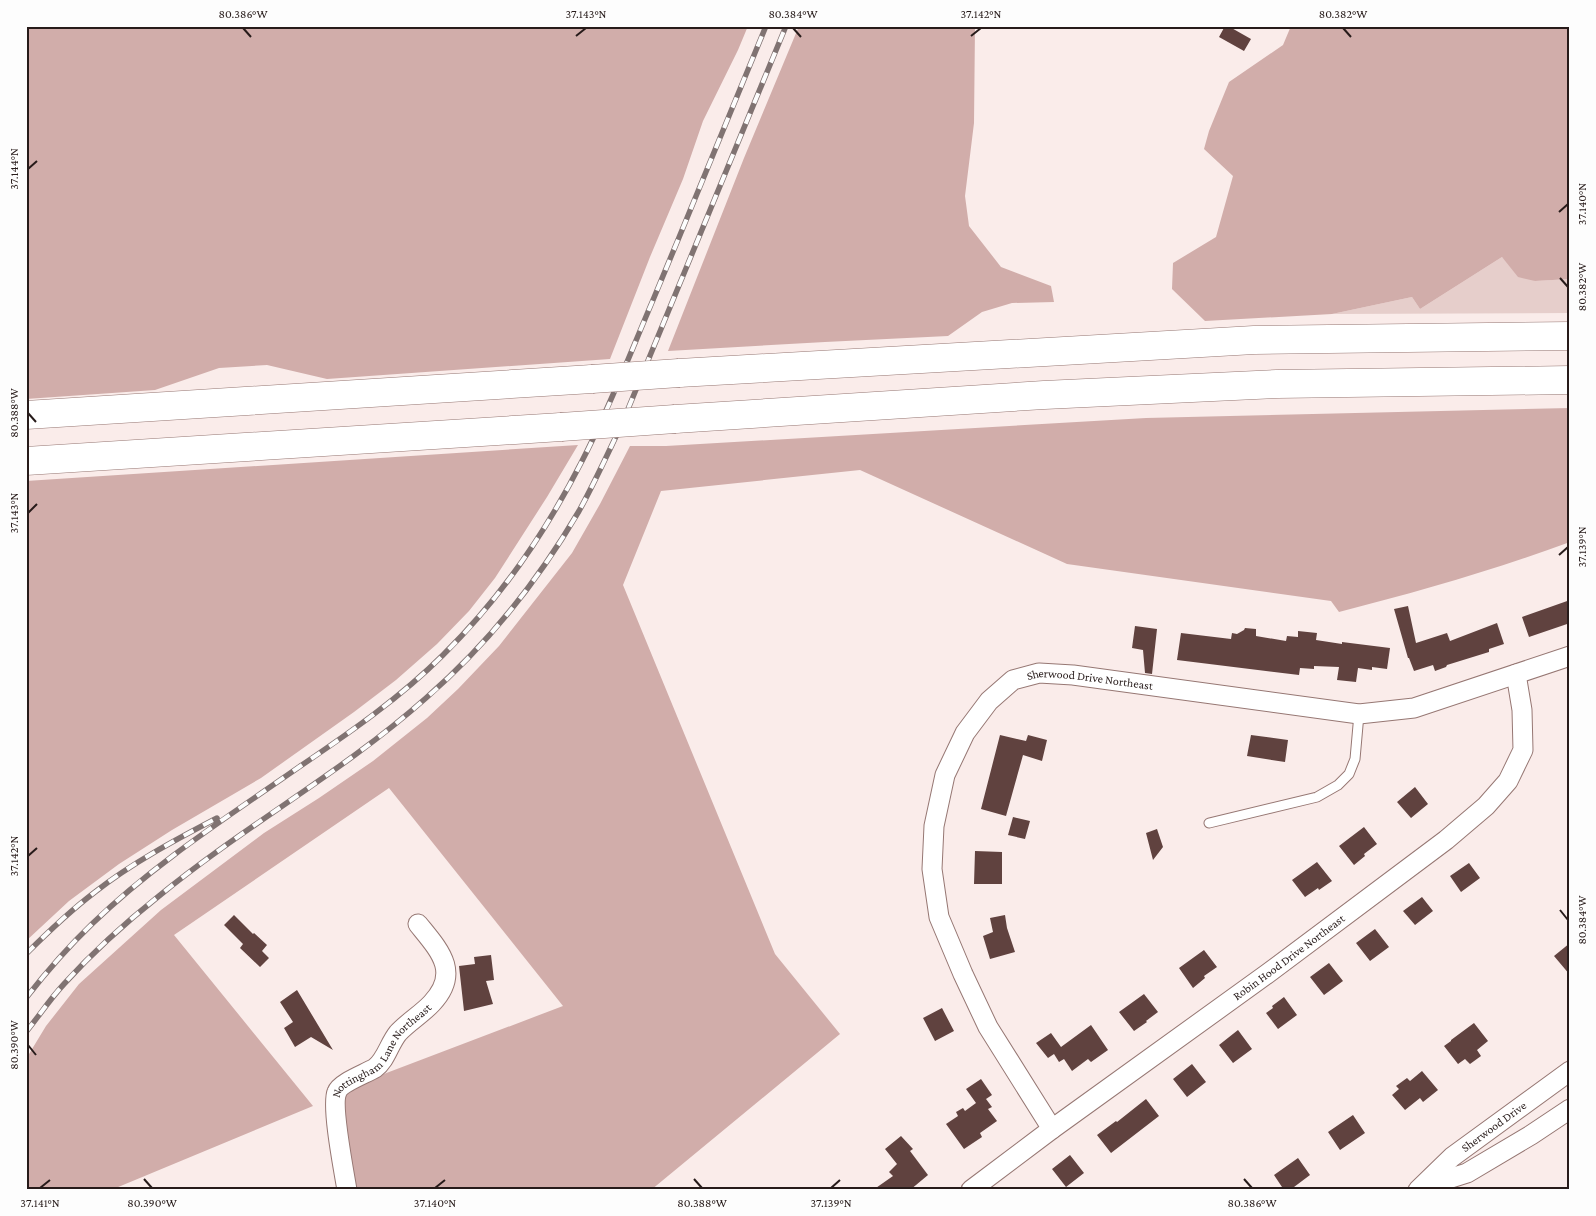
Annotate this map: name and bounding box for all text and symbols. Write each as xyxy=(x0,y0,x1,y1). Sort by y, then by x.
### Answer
text: 80.386°W xyxy=(219,7,267,21)
text: 37.143°N xyxy=(565,7,607,21)
text: 80.384°W xyxy=(768,7,818,21)
text: 37.142°N xyxy=(961,7,1002,21)
text: 80.382°W xyxy=(1319,7,1367,21)
text: 37.144°N xyxy=(7,148,21,190)
text: 37.140°N xyxy=(1575,183,1589,225)
text: 80.382°W xyxy=(1575,263,1589,311)
text: 80.388°W xyxy=(7,388,21,438)
text: 37.143°N xyxy=(7,492,21,534)
text: 37.139°N xyxy=(1575,526,1589,568)
street label: Sherwood Drive Northeast xyxy=(1025,666,1155,693)
text: 37.142°N xyxy=(7,835,21,876)
text: 80.384°W xyxy=(1575,895,1589,945)
street label: Robin Hood Drive Northeast xyxy=(1230,911,1348,1003)
street label: Nottingham Lane Northeast xyxy=(329,1000,435,1099)
text: 80.390°W xyxy=(7,1020,21,1070)
street label: Sherwood Drive xyxy=(1458,1098,1529,1155)
text: 37.141°N xyxy=(20,1196,60,1210)
text: 80.390°W xyxy=(127,1196,177,1210)
text: 37.140°N xyxy=(414,1196,456,1210)
text: 80.388°W xyxy=(677,1196,727,1210)
text: 37.139°N xyxy=(810,1196,852,1210)
text: 80.386°W xyxy=(1228,1196,1276,1210)

